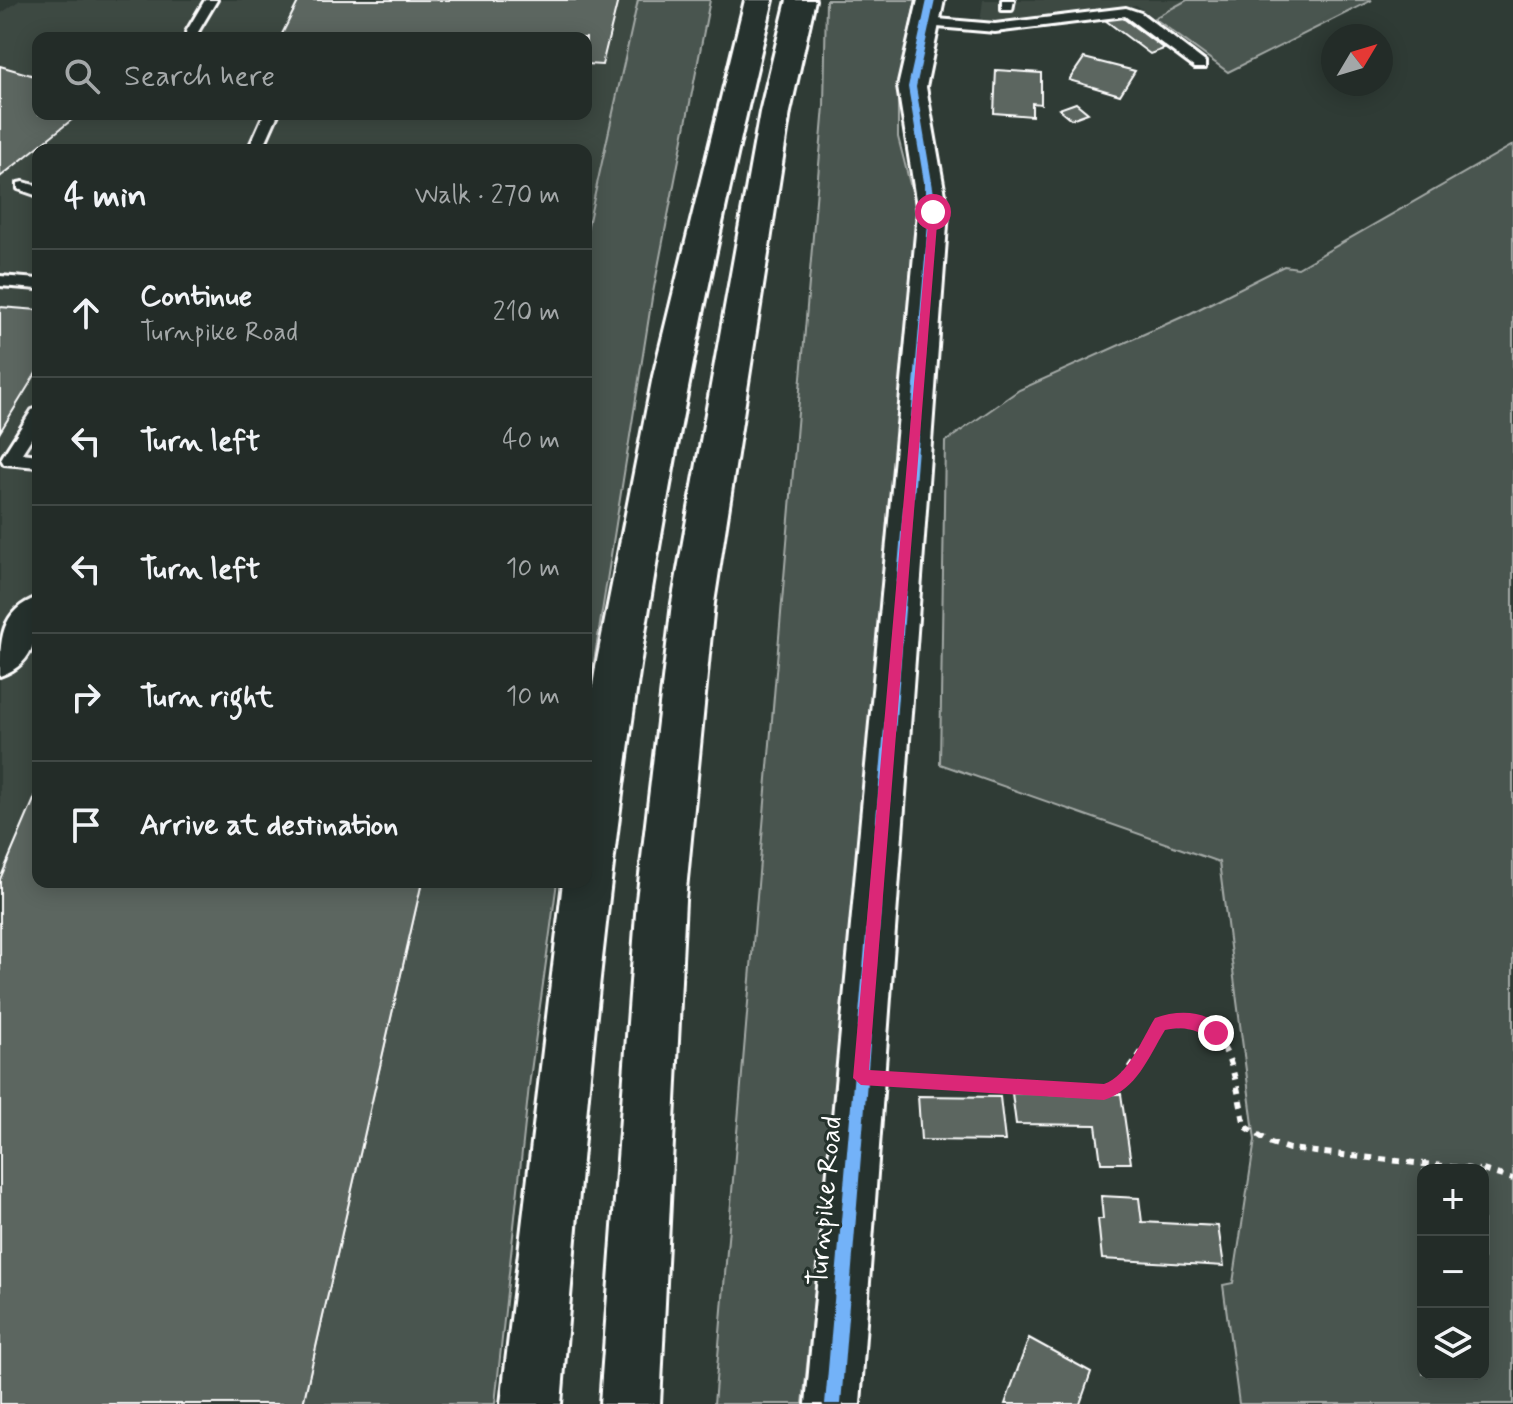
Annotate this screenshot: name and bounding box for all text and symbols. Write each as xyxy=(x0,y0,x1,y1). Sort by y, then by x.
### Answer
north arrow xyxy=(1321,24,1393,96)
search box xyxy=(32,32,592,120)
icon: search xyxy=(60,54,104,98)
text: Search here xyxy=(124,57,275,96)
text: 4 min xyxy=(64,174,147,219)
text: Walk · 270 m xyxy=(415,179,560,213)
route start xyxy=(915,194,951,230)
text: Continue xyxy=(140,277,252,316)
icon: ahead xyxy=(64,291,108,335)
text: 210 m xyxy=(493,296,560,330)
text: Turnpike Road xyxy=(140,316,298,350)
icon: left xyxy=(64,419,108,463)
text: Turn left xyxy=(140,422,260,461)
text: 40 m xyxy=(502,424,560,458)
icon: left xyxy=(64,547,108,591)
text: Turn left xyxy=(140,550,260,589)
text: 10 m xyxy=(506,552,560,586)
icon: right xyxy=(64,675,108,719)
text: Turn right xyxy=(140,678,273,717)
text: 10 m xyxy=(506,680,560,714)
icon: arrive xyxy=(64,803,108,847)
text: Arrive at destination xyxy=(140,806,398,845)
route end xyxy=(1198,1015,1234,1051)
street label: Turnpike Road xyxy=(800,1115,852,1287)
map controls xyxy=(1417,1164,1489,1380)
button: + xyxy=(1417,1164,1489,1236)
button: − xyxy=(1417,1236,1489,1308)
button: layers xyxy=(1417,1308,1489,1380)

